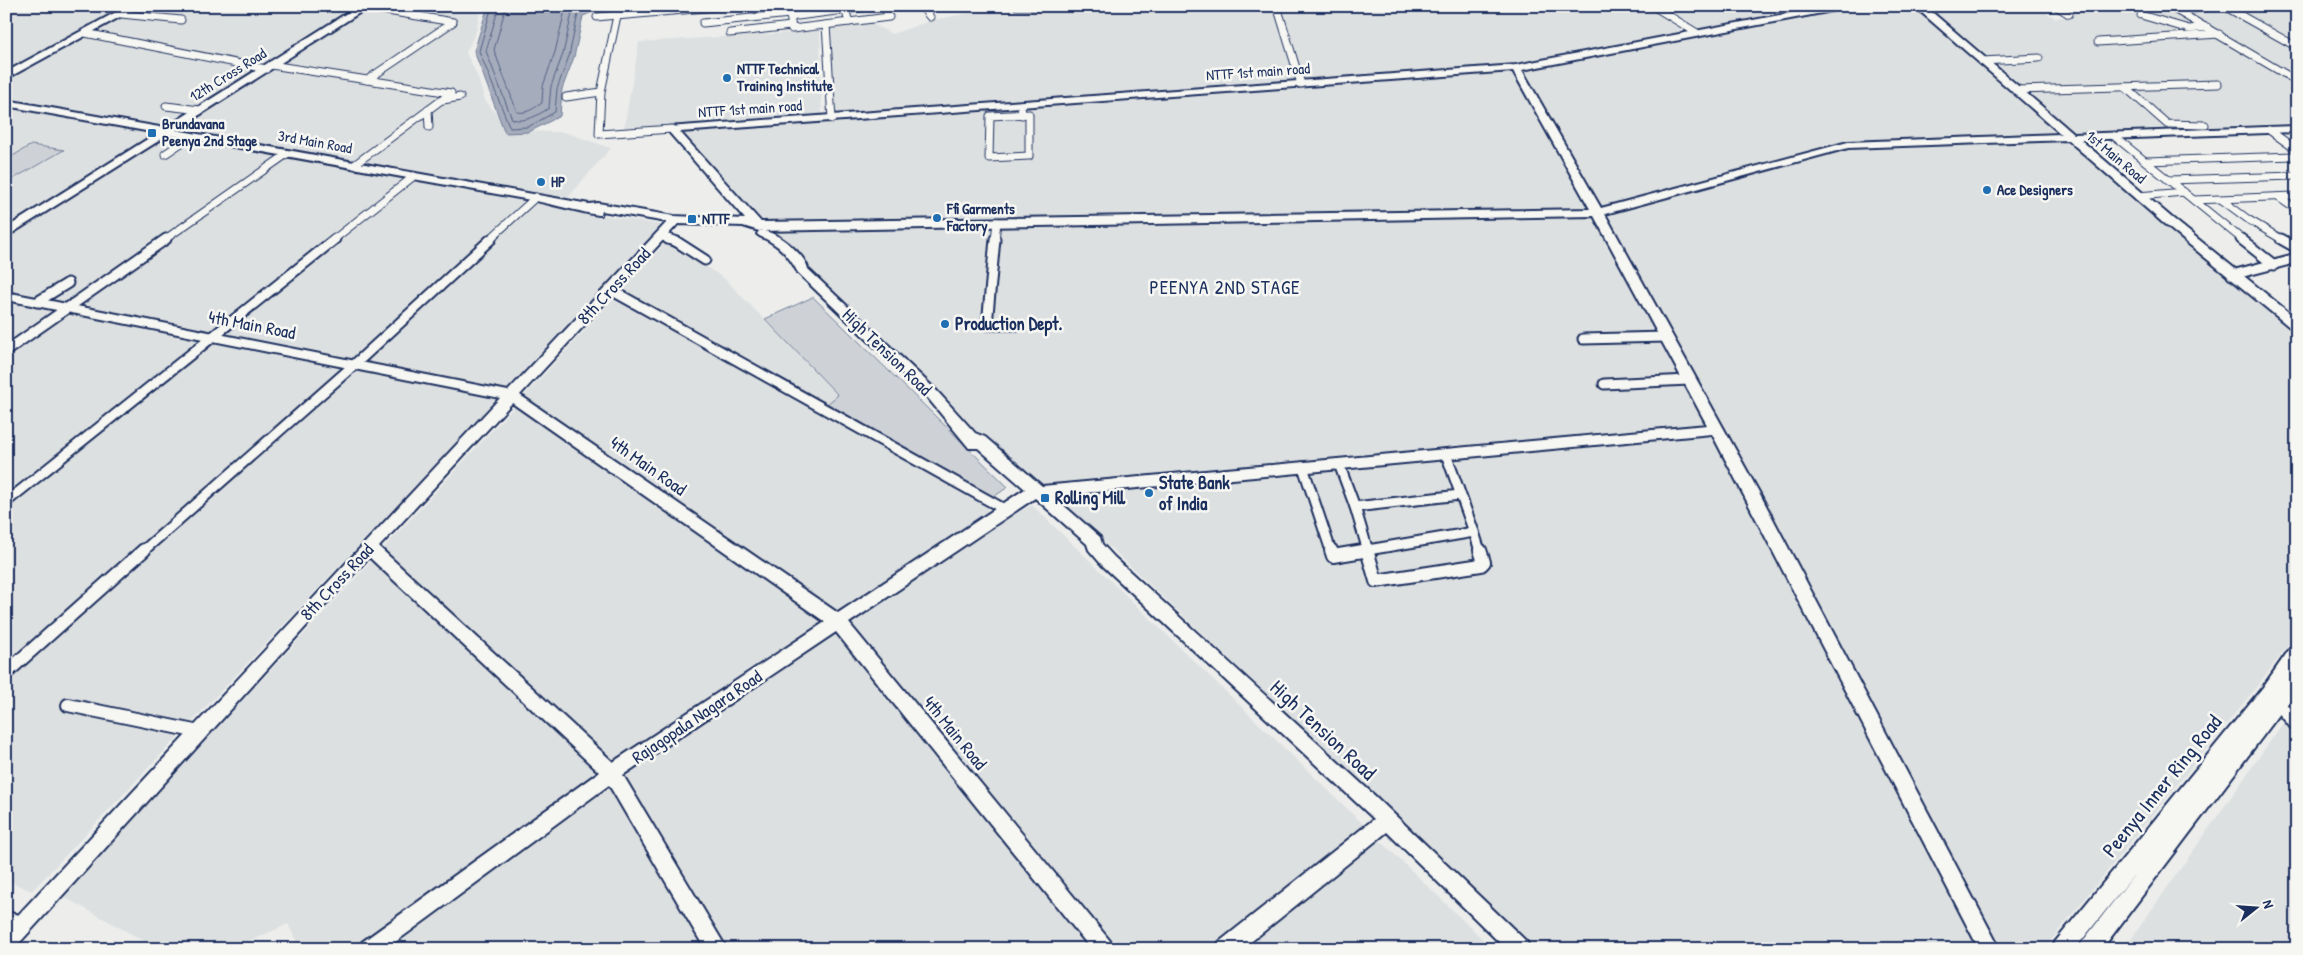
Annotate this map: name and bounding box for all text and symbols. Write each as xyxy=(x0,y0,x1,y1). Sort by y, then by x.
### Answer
street label: 12th Cross Road xyxy=(185,43,270,107)
street label: NTTF 1st main road xyxy=(1205,57,1311,86)
place label: NTTF Technical Training Institute xyxy=(736,58,833,97)
marker: NTTF Technical Training Institute xyxy=(721,72,733,84)
street label: NTTF 1st main road xyxy=(697,94,803,123)
place label: Brundavana Peenya 2nd Stage xyxy=(162,113,257,152)
street label: 3rd Main Road xyxy=(276,125,354,158)
street label: 1st Main Road xyxy=(2082,125,2151,188)
marker: Brundavana Peenya 2nd Stage xyxy=(146,127,158,139)
place label: HP xyxy=(551,171,565,192)
marker: HP xyxy=(535,176,547,188)
place label: Ace Designers xyxy=(1997,179,2073,201)
marker: Ace Designers xyxy=(1981,184,1993,196)
place label: Ffi Garments Factory xyxy=(946,198,1015,237)
place label: NTTF xyxy=(702,208,731,229)
marker: Ffi Garments Factory xyxy=(931,212,943,224)
marker: NTTF xyxy=(686,213,698,225)
street label: 8th Cross Road xyxy=(571,242,656,330)
district label: PEENYA 2ND STAGE xyxy=(1150,274,1300,300)
street label: High Tension Road xyxy=(837,302,938,401)
street label: 4th Main Road xyxy=(206,304,298,345)
place label: Production Dept. xyxy=(955,311,1062,337)
marker: Production Dept. xyxy=(939,318,951,330)
street label: 4th Main Road xyxy=(605,430,692,501)
place label: State Bank of India xyxy=(1159,470,1230,516)
place label: Rolling Mill xyxy=(1055,485,1126,511)
marker: State Bank of India xyxy=(1143,487,1155,499)
marker: Rolling Mill xyxy=(1039,492,1051,504)
street label: 8th Cross Road xyxy=(294,538,379,626)
street label: Rajagopala Nagara Road xyxy=(627,664,767,769)
street label: High Tension Road xyxy=(1264,673,1383,786)
street label: 4th Main Road xyxy=(918,691,993,775)
street label: Peenya Inner Ring Road xyxy=(2095,708,2228,863)
north arrow xyxy=(2230,882,2280,932)
text: N xyxy=(2259,898,2279,911)

